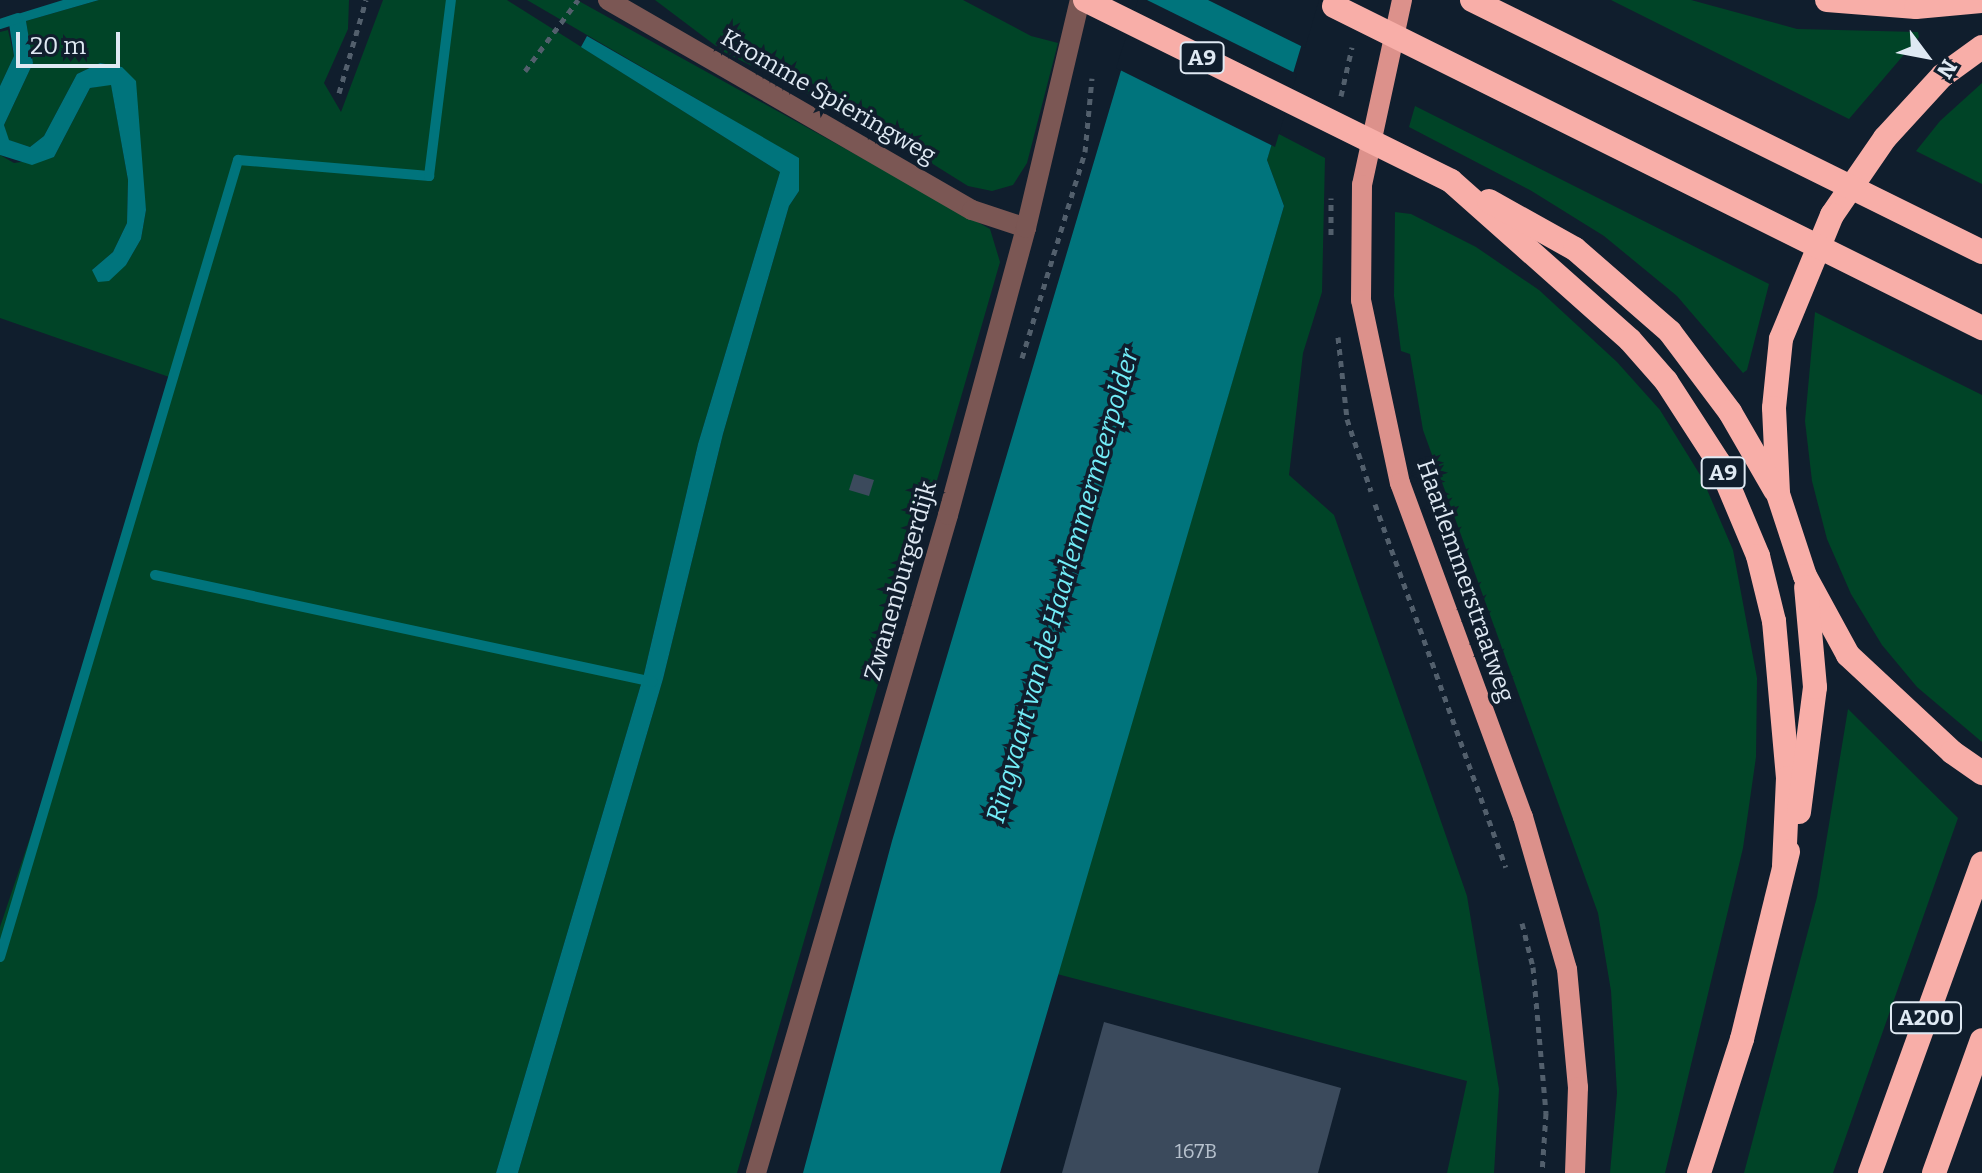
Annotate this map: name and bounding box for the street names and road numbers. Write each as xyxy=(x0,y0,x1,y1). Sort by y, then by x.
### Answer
street label: Kromme Spieringweg xyxy=(715,24,941,170)
road number: A9 xyxy=(1178,40,1226,76)
road number: A9 xyxy=(1699,455,1747,491)
street label: Haarlemmerstraatweg xyxy=(1410,456,1520,706)
street label: Zwanenburgerdijk xyxy=(859,478,943,684)
road number: A200 xyxy=(1888,1000,1964,1036)

